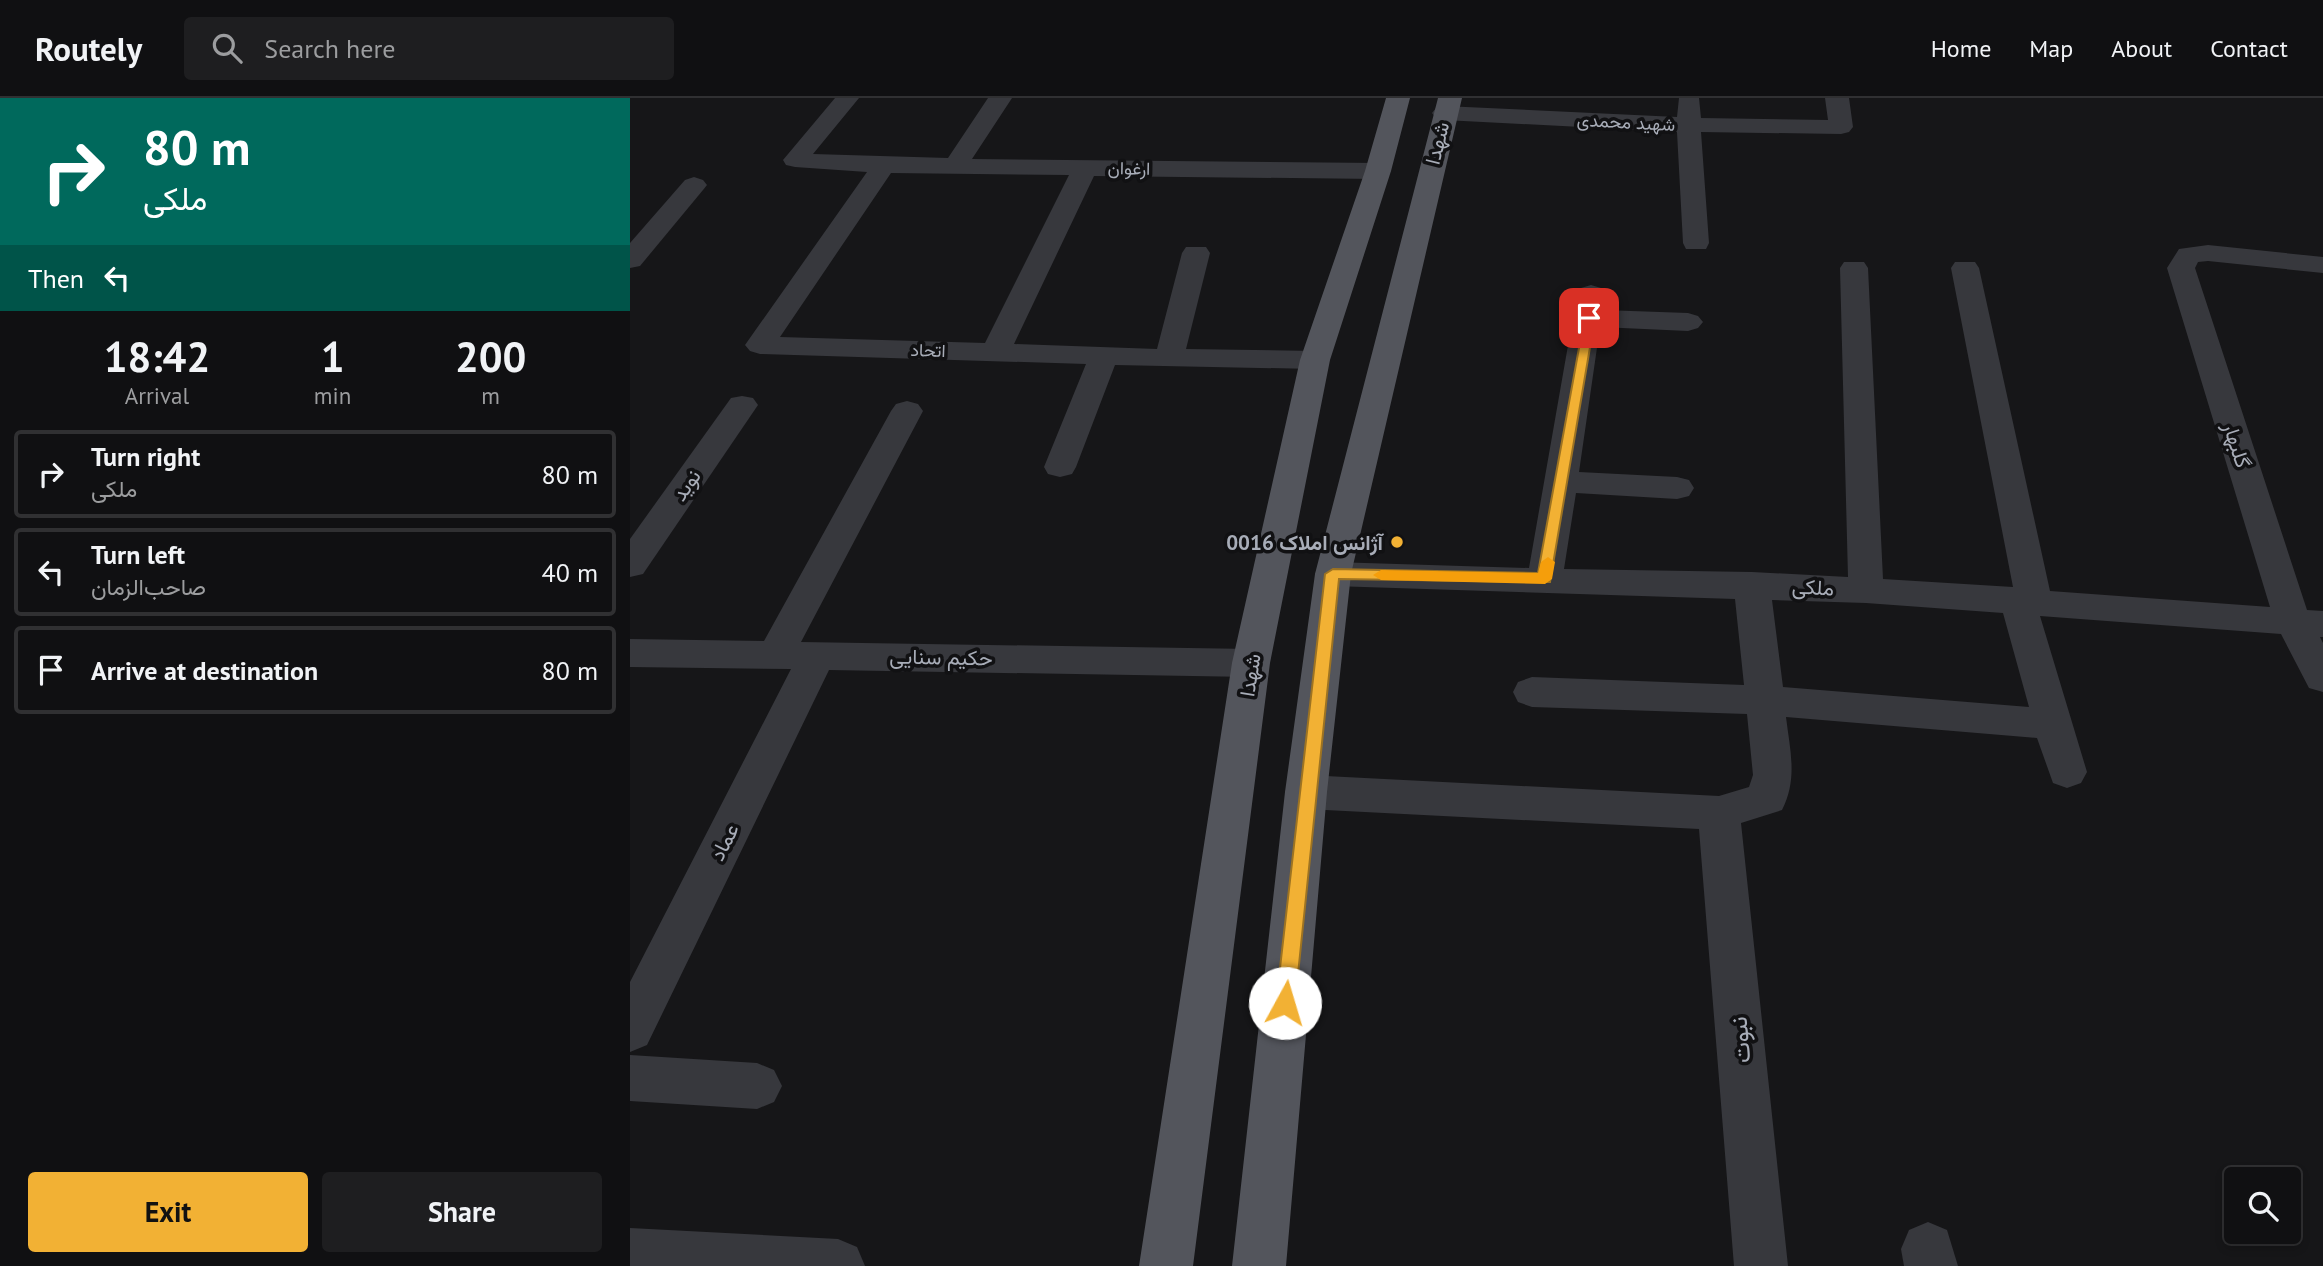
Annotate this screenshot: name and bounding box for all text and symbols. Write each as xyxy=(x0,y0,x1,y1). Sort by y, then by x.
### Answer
search box xyxy=(184,17,674,80)
text: Routely xyxy=(35,27,142,70)
icon: search xyxy=(208,29,246,67)
text: Search here xyxy=(264,32,395,65)
text: Home xyxy=(1931,33,1991,64)
text: Map xyxy=(2029,33,2073,64)
text: About xyxy=(2111,33,2172,64)
text: Contact xyxy=(2210,33,2288,64)
street label: شهید محمدی xyxy=(1576,108,1676,136)
text: 80 m xyxy=(143,115,250,179)
street label: شهدا xyxy=(1419,119,1455,167)
icon: right xyxy=(28,126,119,217)
street label: ارغوان xyxy=(1107,156,1151,180)
text: ملکی xyxy=(143,177,207,219)
icon: left xyxy=(98,259,136,297)
text: Then xyxy=(28,262,84,295)
pin xyxy=(1559,288,1619,348)
icon: arrive xyxy=(1570,299,1608,337)
text: 18:42 xyxy=(104,329,210,384)
text: 1 xyxy=(321,329,344,384)
text: 200 xyxy=(455,329,526,384)
street label: اتحاد xyxy=(910,338,946,362)
text: Arrival xyxy=(125,381,189,410)
text: min xyxy=(314,381,351,410)
text: m xyxy=(481,381,500,410)
street label: گلبهار xyxy=(2217,418,2257,471)
text: Turn right xyxy=(91,440,200,473)
icon: right xyxy=(32,455,70,493)
text: 80 m xyxy=(542,458,598,491)
street label: نوید xyxy=(665,464,707,506)
text: ملکی xyxy=(91,474,137,503)
place label: آژانس املاک 0016 xyxy=(1226,529,1385,556)
marker: آژانس املاک 0016 xyxy=(1389,534,1405,550)
text: Turn left xyxy=(91,538,185,571)
icon: left xyxy=(32,553,70,591)
text: 40 m xyxy=(542,556,598,589)
text: صاحب‌الزمان xyxy=(91,572,206,601)
street label: ملکی xyxy=(1791,572,1835,602)
street label: حکیم سنایی xyxy=(889,643,993,672)
icon: arrive xyxy=(32,651,70,689)
street label: شهدا xyxy=(1233,652,1267,698)
text: Arrive at destination xyxy=(91,654,318,687)
text: 80 m xyxy=(542,654,598,687)
street label: عماد xyxy=(703,819,745,865)
position arrow xyxy=(1248,966,1322,1040)
street label: نبوت xyxy=(1723,1015,1757,1065)
map controls xyxy=(2224,1167,2301,1244)
button: search xyxy=(2224,1167,2301,1244)
button: Exit xyxy=(28,1172,308,1252)
button: Share xyxy=(322,1172,602,1252)

